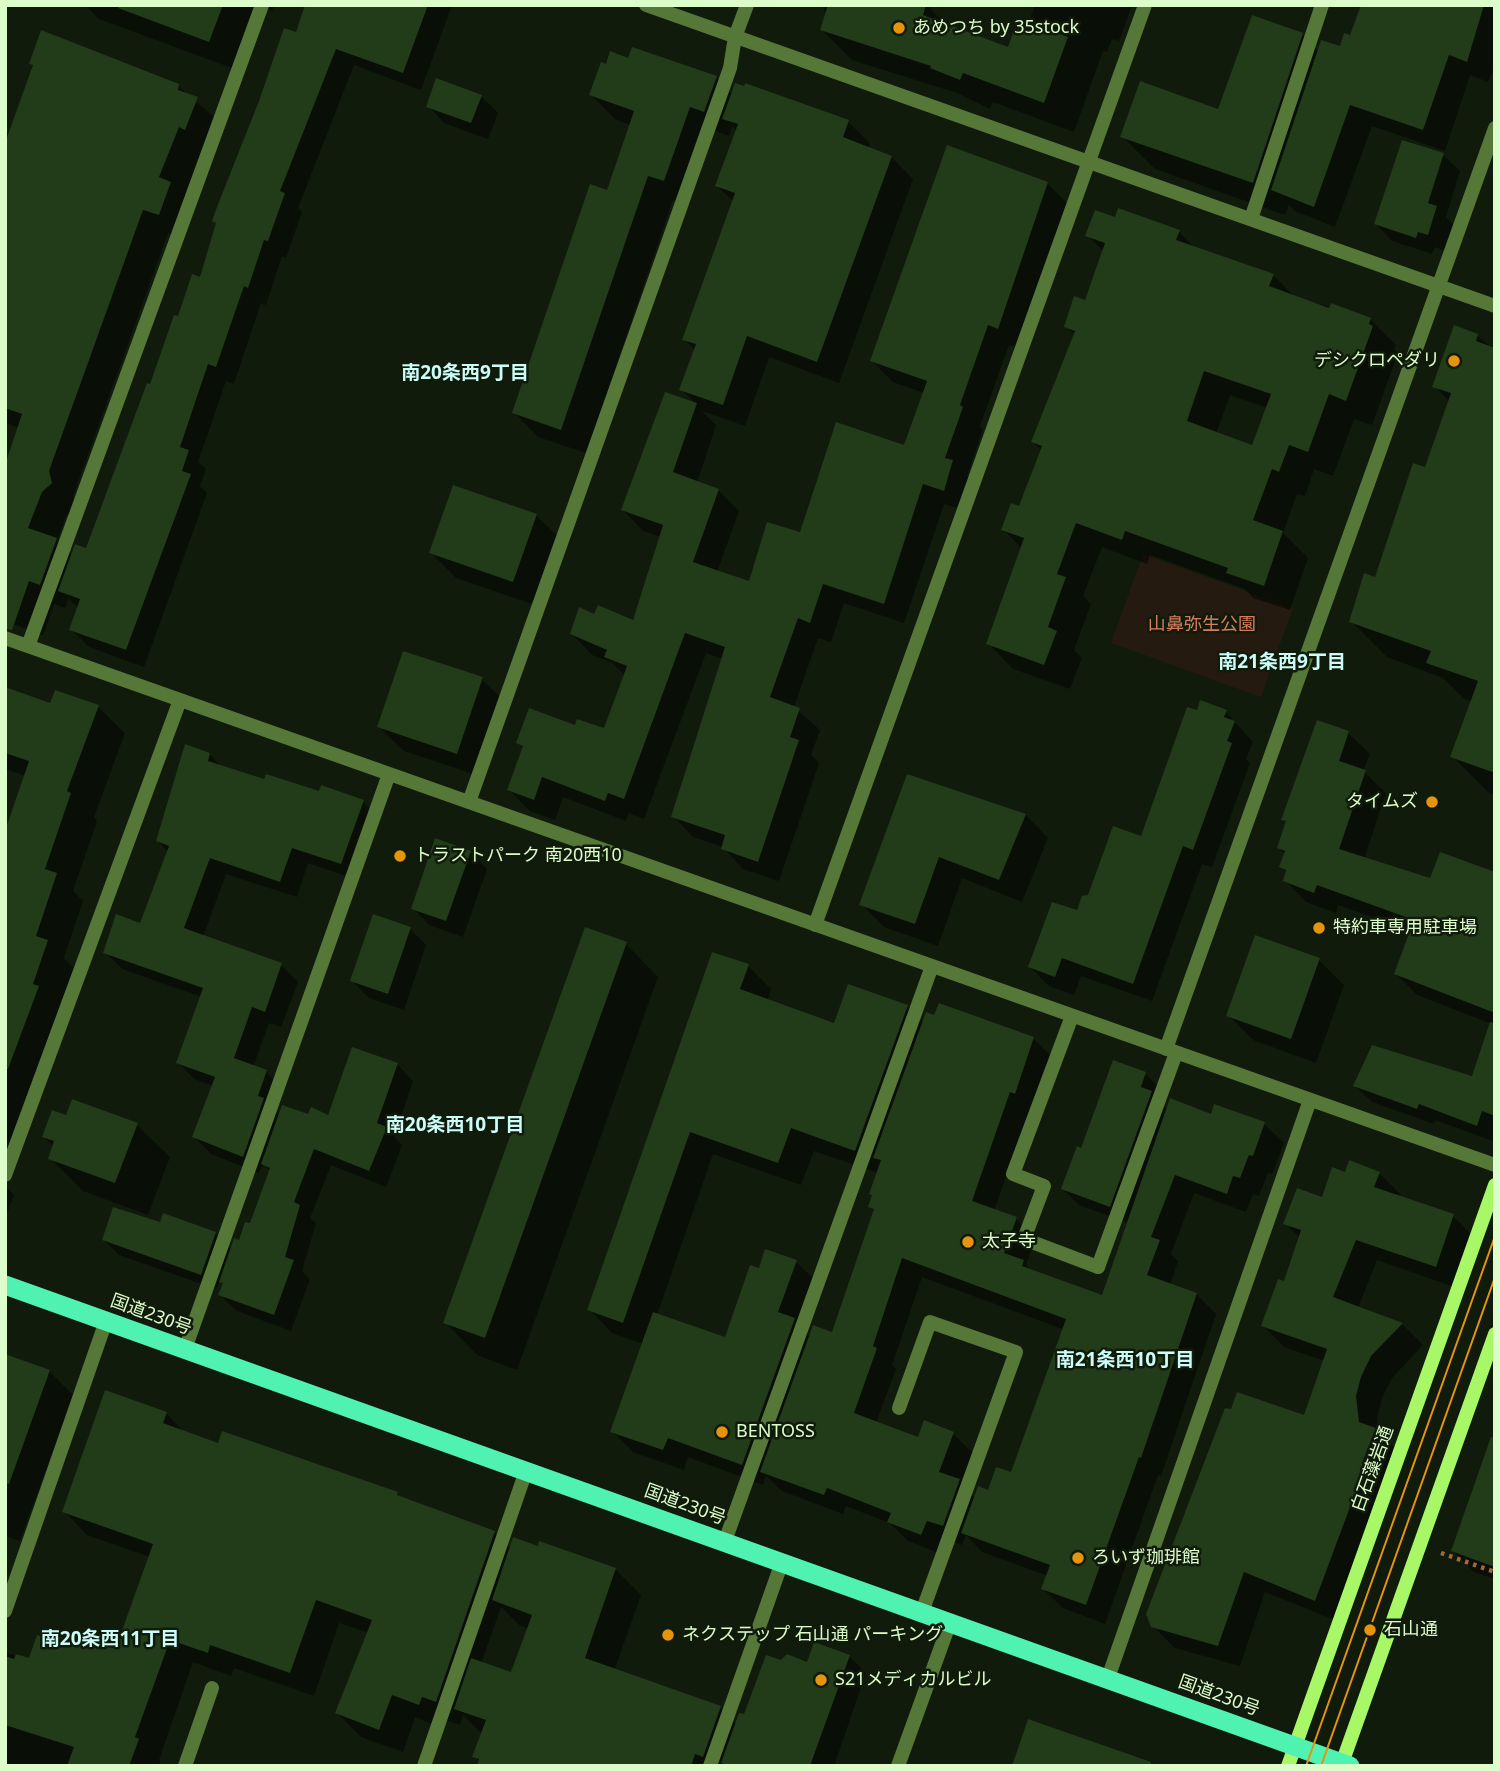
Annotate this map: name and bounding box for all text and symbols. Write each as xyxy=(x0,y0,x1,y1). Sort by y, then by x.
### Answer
place label: あめつち by 35stock xyxy=(913,17,1079,39)
marker: あめつち by 35stock xyxy=(891,20,907,36)
place label: デシクロペダリ xyxy=(1314,350,1440,372)
marker: デシクロペダリ xyxy=(1446,353,1462,369)
district label: 南20条西9丁目 xyxy=(401,363,529,385)
park label: 山鼻弥生公園 xyxy=(1148,614,1256,636)
district label: 南21条西9丁目 xyxy=(1218,652,1346,674)
place label: タイムズ xyxy=(1346,791,1418,813)
marker: タイムズ xyxy=(1424,794,1440,810)
place label: トラストパーク 南20西10 xyxy=(414,845,622,867)
marker: トラストパーク 南20西10 xyxy=(392,848,408,864)
place label: 特約車専用駐車場 xyxy=(1333,917,1477,939)
marker: 特約車専用駐車場 xyxy=(1311,920,1327,936)
district label: 南20条西10丁目 xyxy=(386,1115,524,1137)
place label: 太子寺 xyxy=(982,1231,1036,1253)
marker: 太子寺 xyxy=(960,1234,976,1250)
street label: 国道230号 xyxy=(107,1290,195,1340)
district label: 南21条西10丁目 xyxy=(1056,1350,1194,1372)
place label: BENTOSS xyxy=(736,1421,815,1443)
street label: 白石藻岩通 xyxy=(1347,1423,1399,1515)
marker: BENTOSS xyxy=(714,1424,730,1440)
street label: 国道230号 xyxy=(641,1480,729,1530)
place label: ろいず珈琲館 xyxy=(1092,1547,1200,1569)
marker: ろいず珈琲館 xyxy=(1070,1550,1086,1566)
place label: 石山通 xyxy=(1384,1619,1438,1641)
marker: 石山通 xyxy=(1362,1622,1378,1638)
place label: ネクステップ 石山通 パーキング xyxy=(682,1624,943,1646)
marker: ネクステップ 石山通 パーキング xyxy=(660,1627,676,1643)
district label: 南20条西11丁目 xyxy=(41,1629,179,1651)
place label: S21メディカルビル xyxy=(835,1669,991,1691)
street label: 国道230号 xyxy=(1175,1671,1263,1721)
marker: S21メディカルビル xyxy=(813,1672,829,1688)

